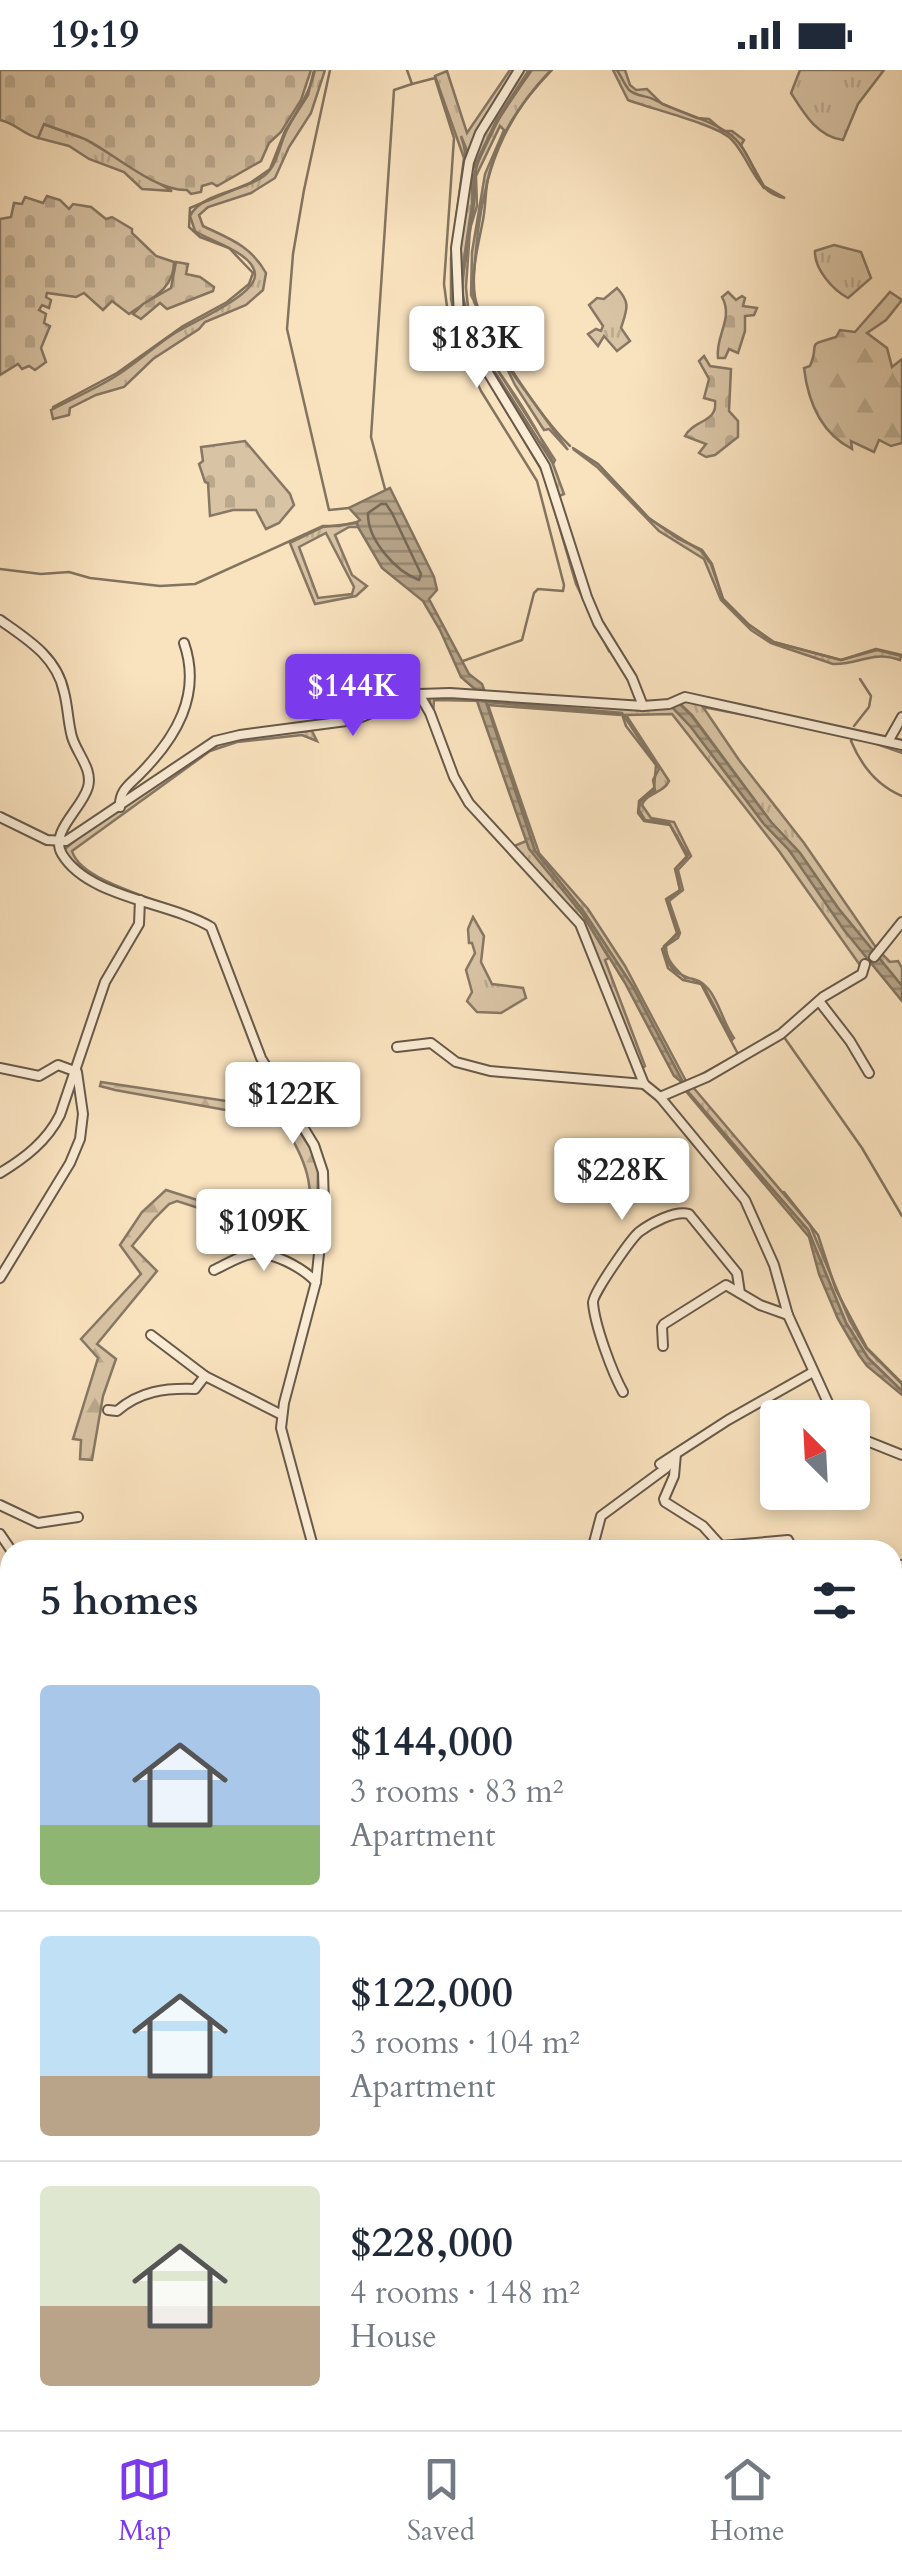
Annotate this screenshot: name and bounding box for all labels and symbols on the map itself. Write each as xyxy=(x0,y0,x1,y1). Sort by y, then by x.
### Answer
pin: $183K xyxy=(407,306,547,391)
pin: $144K xyxy=(283,654,423,739)
pin: $122K xyxy=(223,1062,363,1147)
pin: $228K xyxy=(552,1138,692,1223)
pin: $109K xyxy=(194,1189,334,1274)
north arrow xyxy=(760,1400,870,1510)

